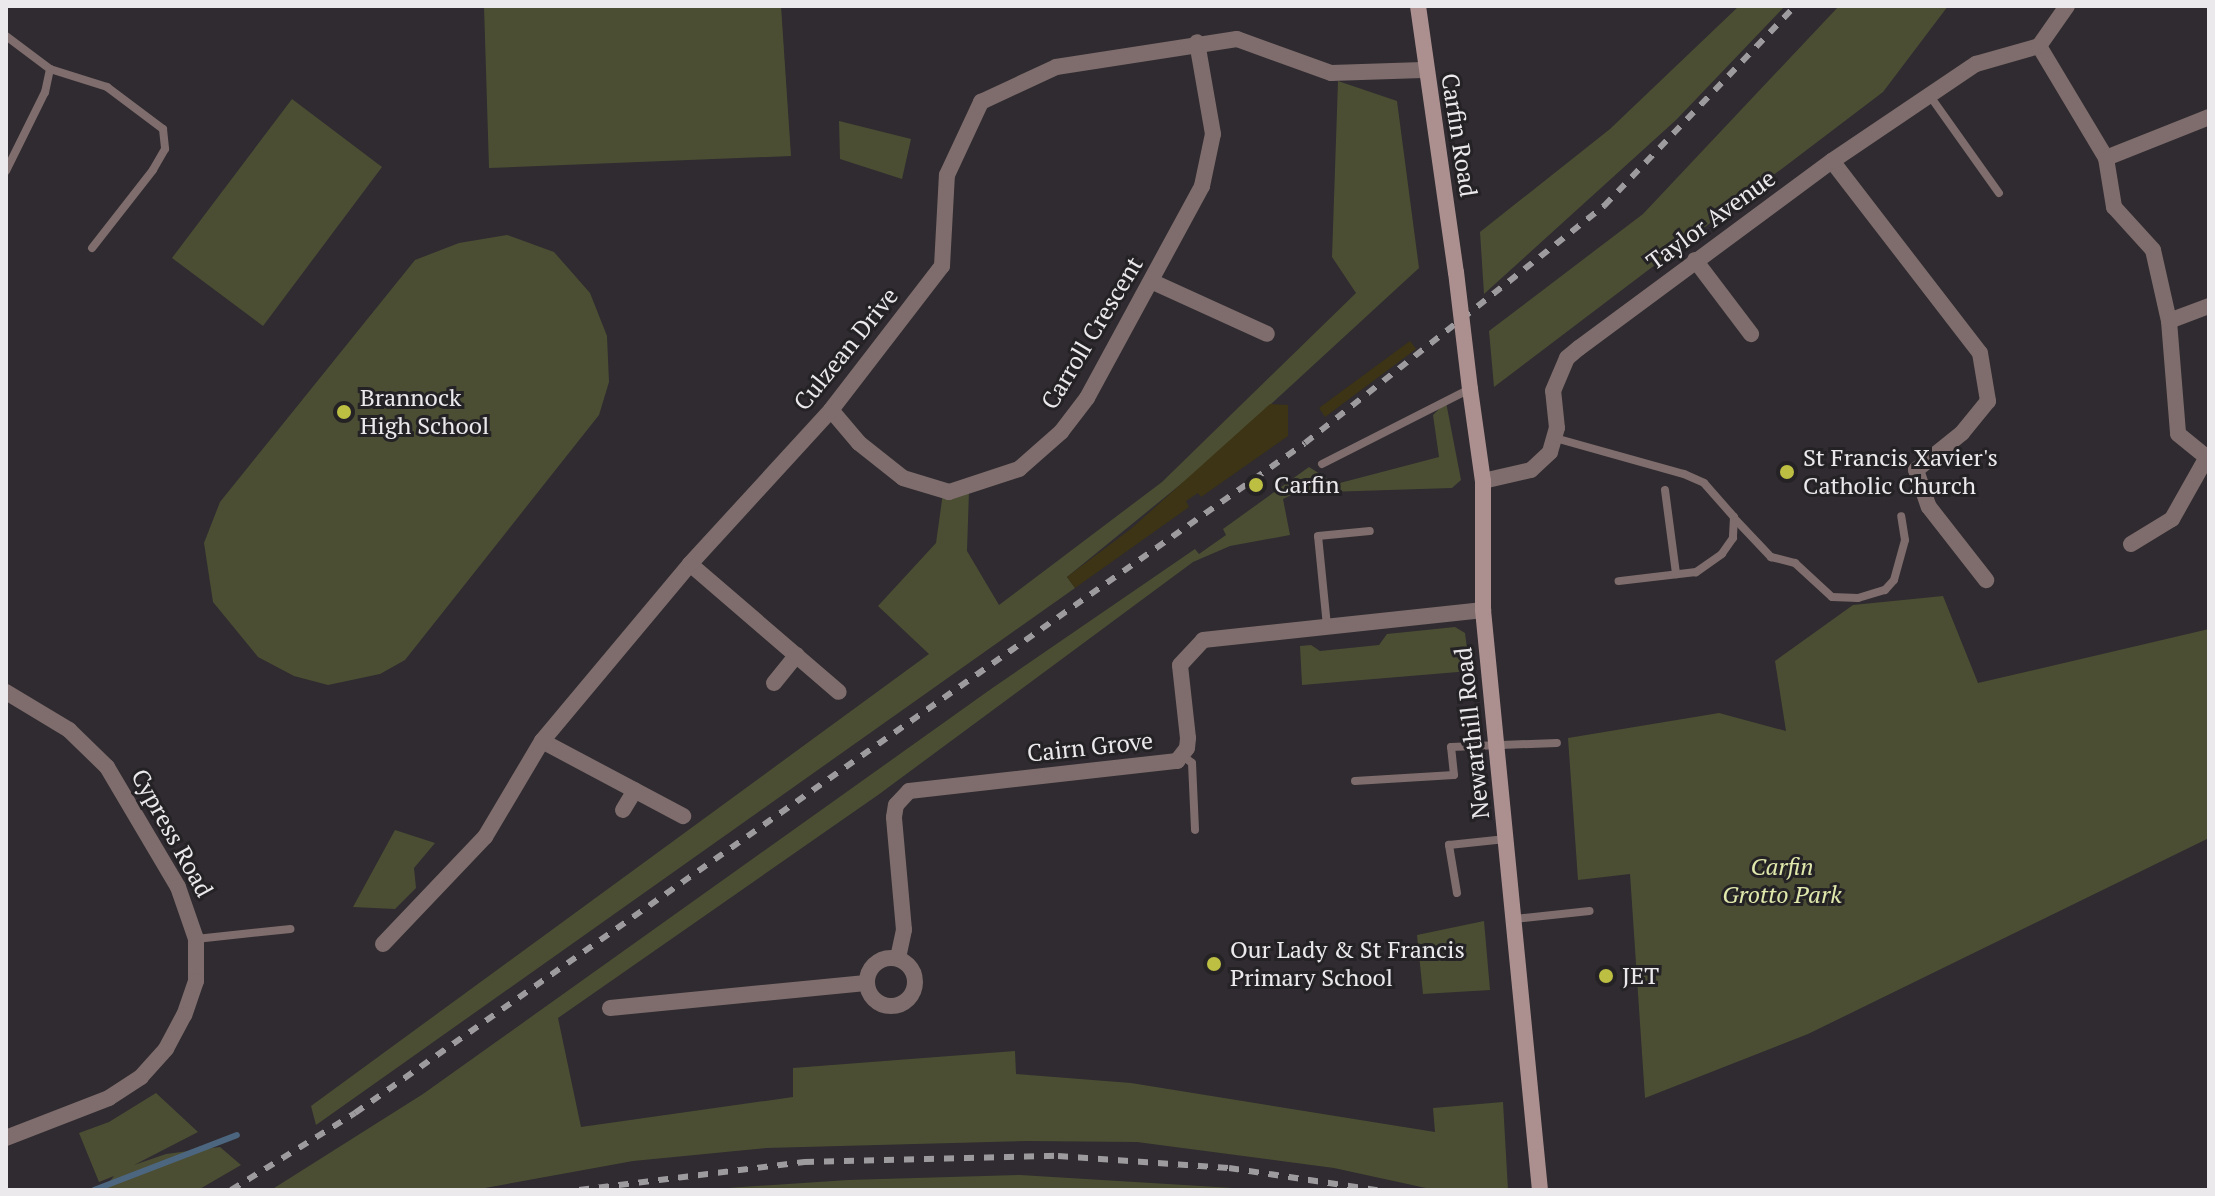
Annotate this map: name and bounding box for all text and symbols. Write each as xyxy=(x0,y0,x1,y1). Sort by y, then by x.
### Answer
street label: Carfin Road xyxy=(1435,71,1483,199)
street label: Taylor Avenue xyxy=(1641,164,1781,276)
street label: Carroll Crescent xyxy=(1035,252,1149,414)
street label: Culzean Drive xyxy=(788,282,904,416)
place label: Brannock High School xyxy=(360,384,489,440)
marker: Brannock High School xyxy=(335,403,353,421)
place label: St Francis Xavier's Catholic Church xyxy=(1803,444,1998,500)
marker: St Francis Xavier's Catholic Church xyxy=(1778,463,1796,481)
place label: Carfin xyxy=(1274,471,1339,499)
marker: Carfin xyxy=(1245,474,1267,496)
street label: Newarthill Road xyxy=(1449,646,1495,820)
street label: Cairn Grove xyxy=(1026,726,1154,768)
street label: Cypress Road xyxy=(125,764,219,902)
park label: Carfin Grotto Park xyxy=(1722,853,1842,909)
place label: Our Lady & St Francis Primary School xyxy=(1230,936,1465,992)
marker: Our Lady & St Francis Primary School xyxy=(1205,955,1223,973)
place label: JET xyxy=(1622,962,1659,990)
marker: JET xyxy=(1597,967,1615,985)

